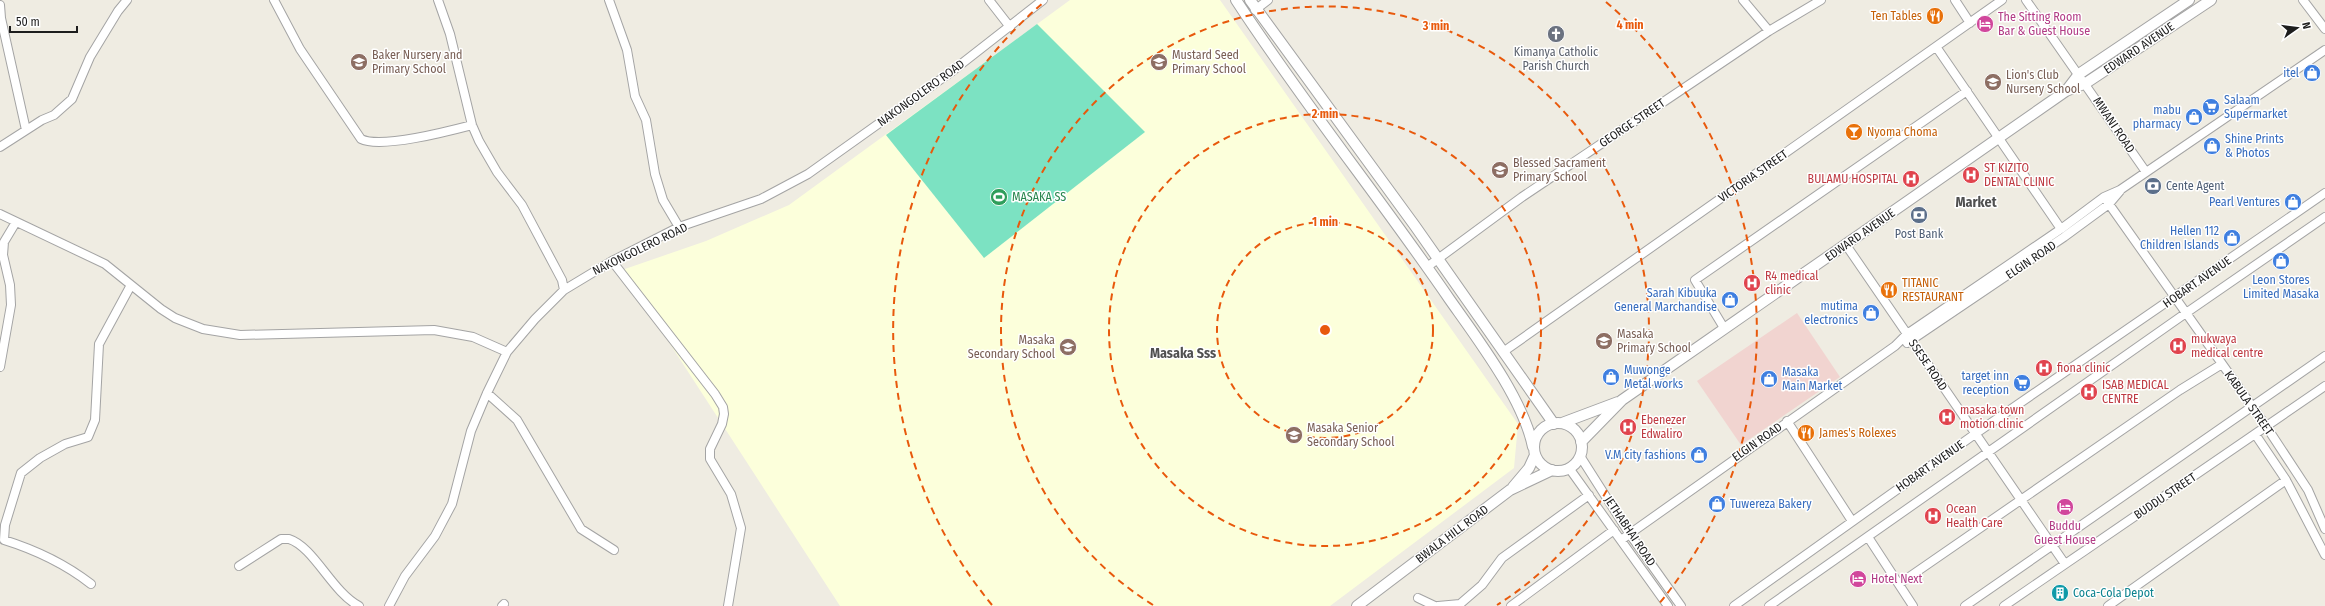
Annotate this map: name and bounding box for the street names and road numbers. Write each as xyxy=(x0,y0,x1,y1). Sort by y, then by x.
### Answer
street label: EDWARD AVENUE xyxy=(2101,19,2177,77)
street label: NAKONGOLERO ROAD xyxy=(875,57,967,129)
street label: MWANI ROAD xyxy=(2090,94,2138,156)
street label: GEORGE STREET xyxy=(1596,96,1668,150)
street label: VICTORIA STREET xyxy=(1716,147,1791,205)
street label: EDWARD AVENUE xyxy=(1822,206,1898,264)
street label: NAKONGOLERO ROAD xyxy=(590,220,690,278)
street label: ELGIN ROAD xyxy=(2003,238,2059,282)
street label: HOBART AVENUE xyxy=(2160,253,2234,311)
street label: SSESE ROAD xyxy=(1906,337,1950,393)
street label: KABULA STREET xyxy=(2222,368,2277,438)
street label: ELGIN ROAD xyxy=(1729,420,1785,464)
street label: HOBART AVENUE xyxy=(1893,437,1967,495)
street label: BUDDU STREET xyxy=(2131,470,2199,522)
street label: JETHABHAI ROAD xyxy=(1601,493,1659,569)
street label: BWALA HILL ROAD xyxy=(1413,502,1491,566)

